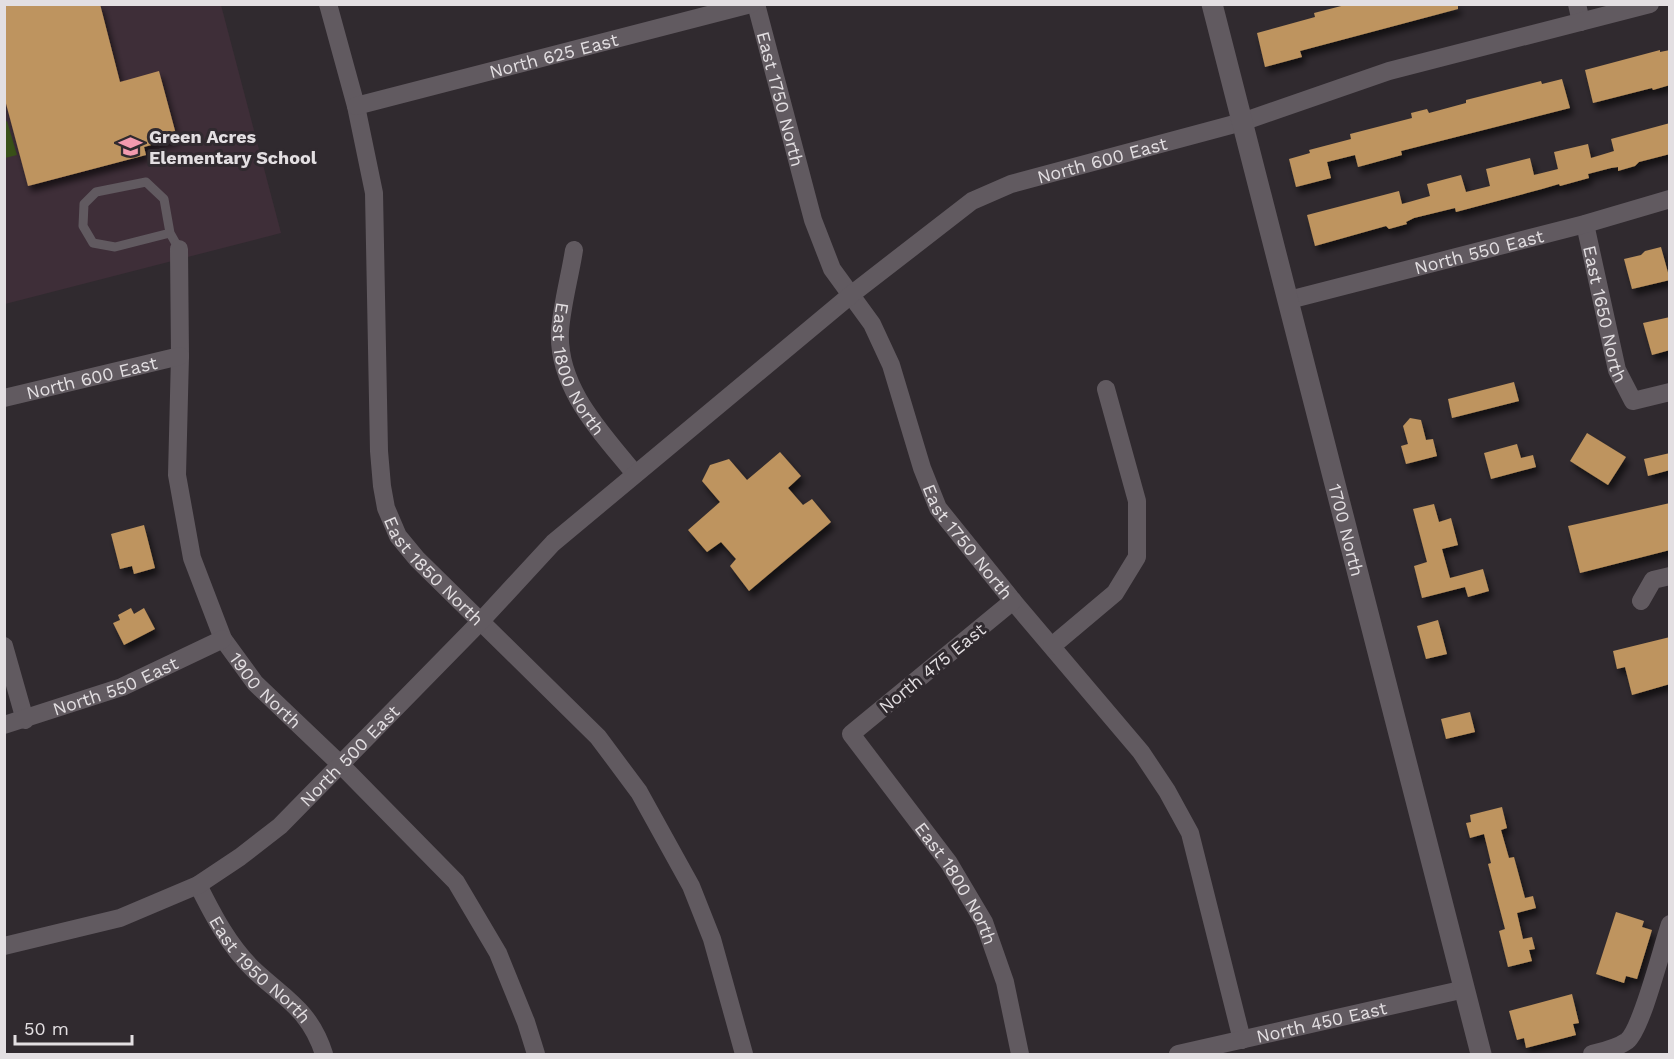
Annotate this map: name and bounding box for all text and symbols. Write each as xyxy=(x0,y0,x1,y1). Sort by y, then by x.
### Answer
street label: North 625 East xyxy=(487,28,621,82)
street label: East 1750 North xyxy=(753,29,809,169)
place label: Green Acres Elementary School xyxy=(149,126,317,168)
street label: North 600 East xyxy=(1035,132,1170,187)
school or university icon: Green Acres Elementary School xyxy=(118,133,144,159)
street label: North 550 East xyxy=(1412,224,1546,278)
street label: East 1650 North xyxy=(1579,243,1632,386)
street label: East 1800 North xyxy=(549,301,610,439)
street label: North 600 East xyxy=(24,351,159,403)
street label: East 1750 North xyxy=(919,481,1018,603)
street label: 1700 North xyxy=(1325,482,1369,579)
street label: East 1850 North xyxy=(380,513,488,629)
street label: North 475 East xyxy=(874,618,990,717)
street label: 1900 North xyxy=(226,648,306,732)
street label: North 550 East xyxy=(50,651,181,719)
street label: North 500 East xyxy=(295,700,404,810)
street label: East 1800 North xyxy=(911,818,1002,947)
street label: East 1950 North xyxy=(206,912,316,1027)
street label: North 450 East xyxy=(1254,996,1389,1046)
scale bar xyxy=(15,1008,132,1046)
text: 50 m xyxy=(24,1018,69,1039)

